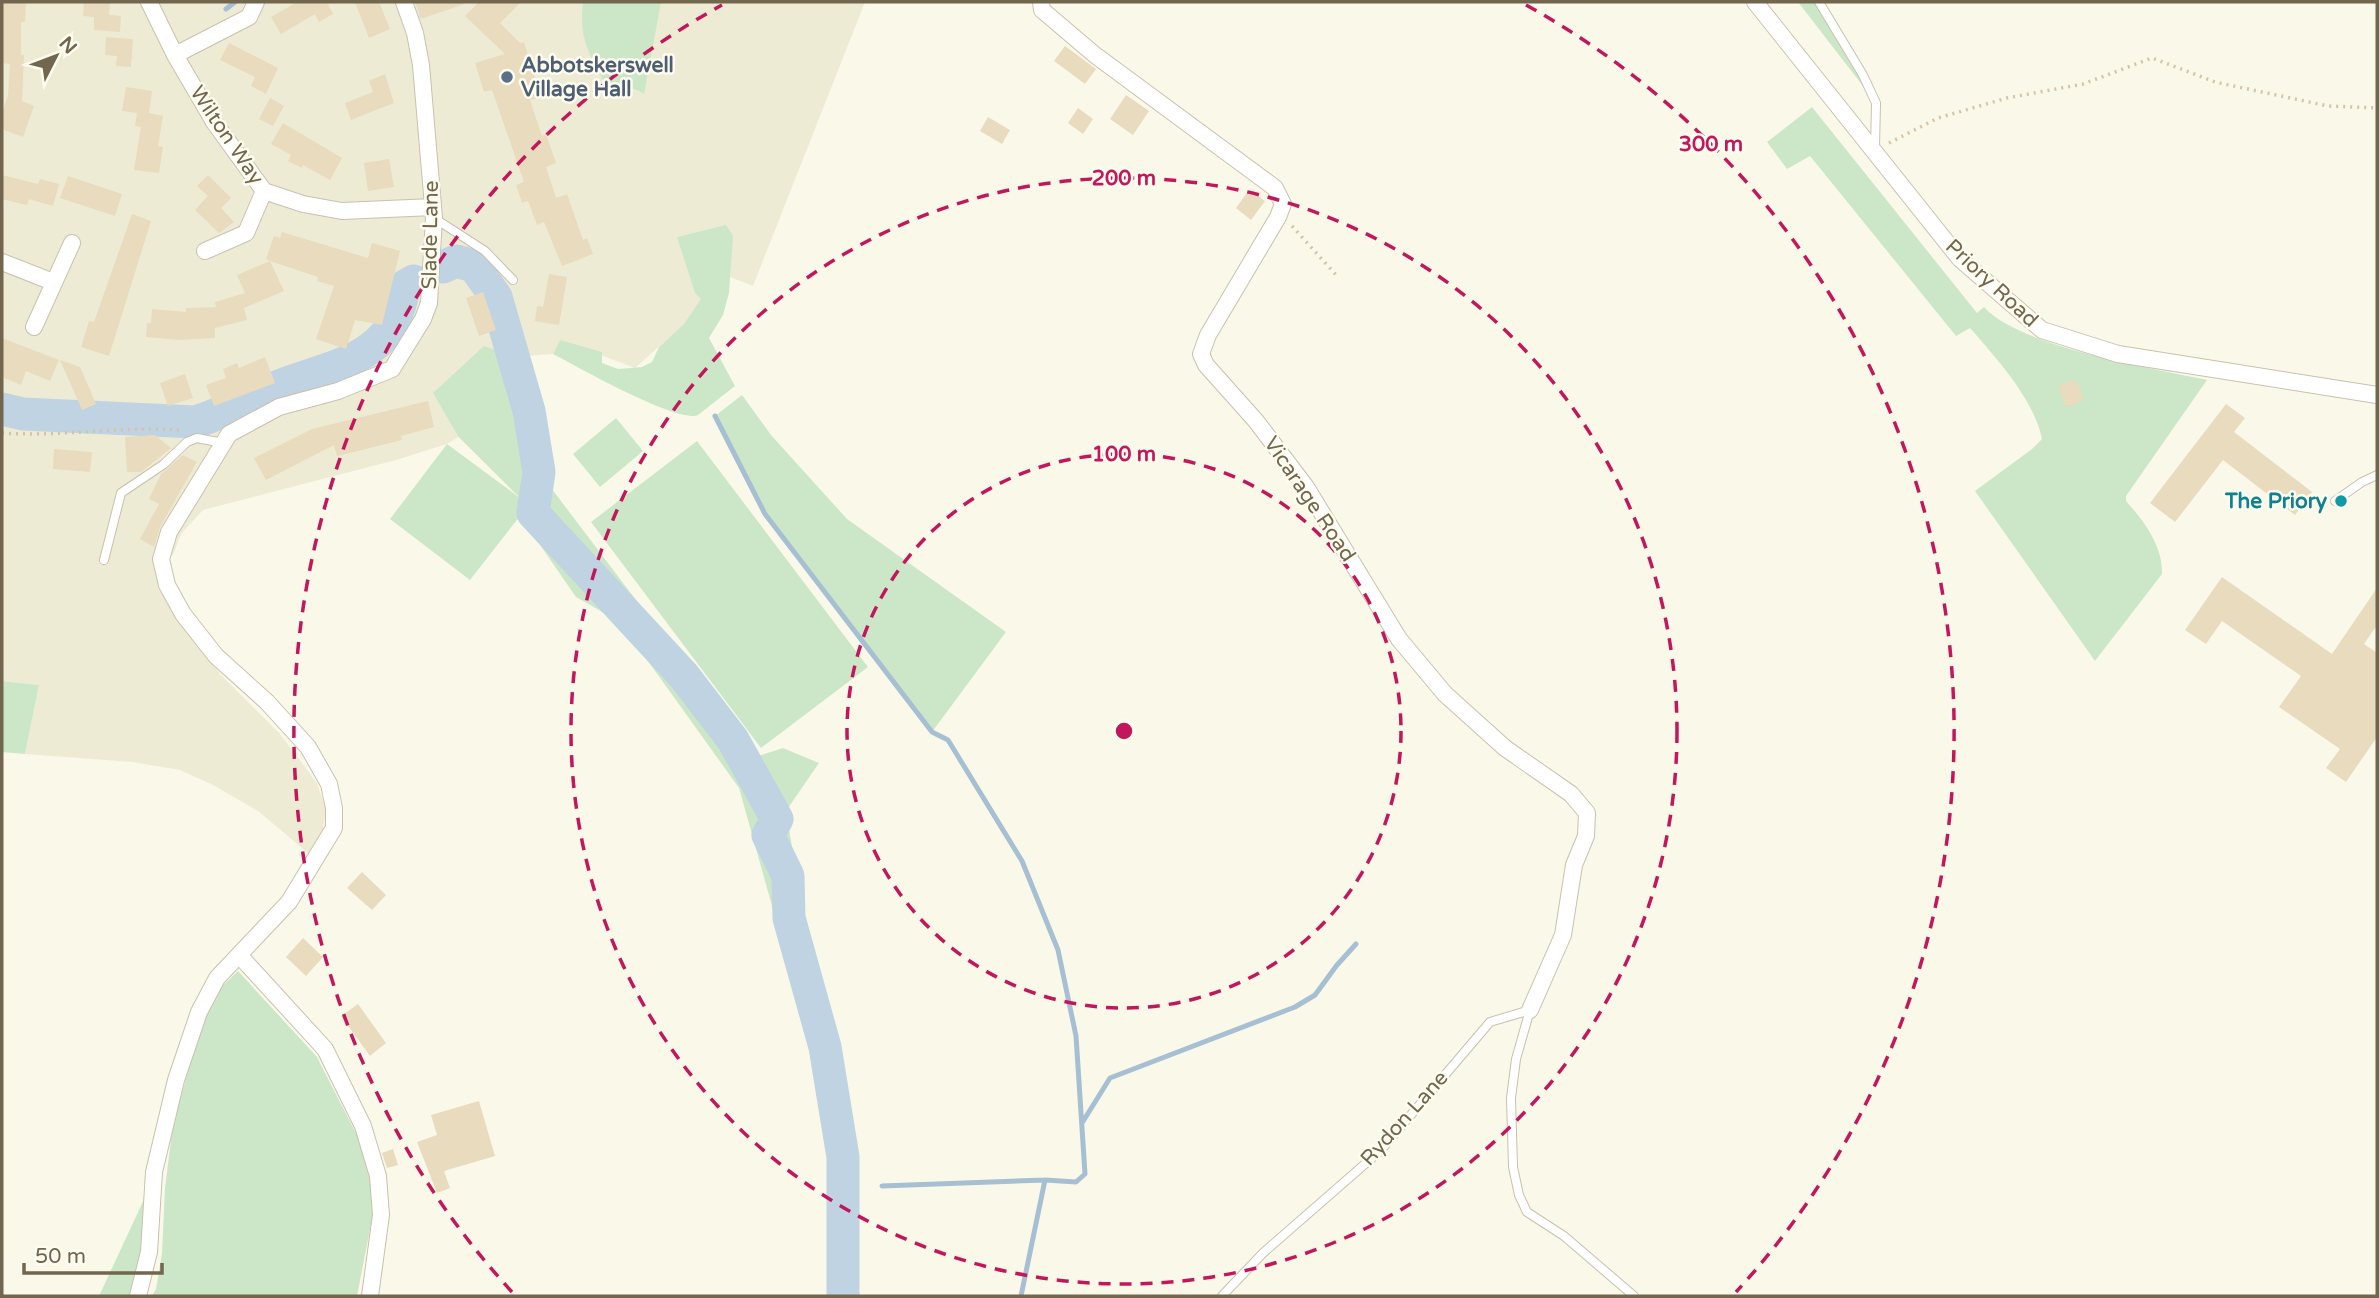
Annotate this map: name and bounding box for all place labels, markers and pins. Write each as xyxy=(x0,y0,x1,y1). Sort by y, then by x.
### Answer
place label: Abbotskerswell Village Hall xyxy=(521,53,674,102)
marker: Abbotskerswell Village Hall xyxy=(499,69,515,85)
place label: The Priory xyxy=(2224,489,2328,514)
marker: The Priory xyxy=(2333,493,2349,509)
centre of rings xyxy=(1112,719,1136,743)

